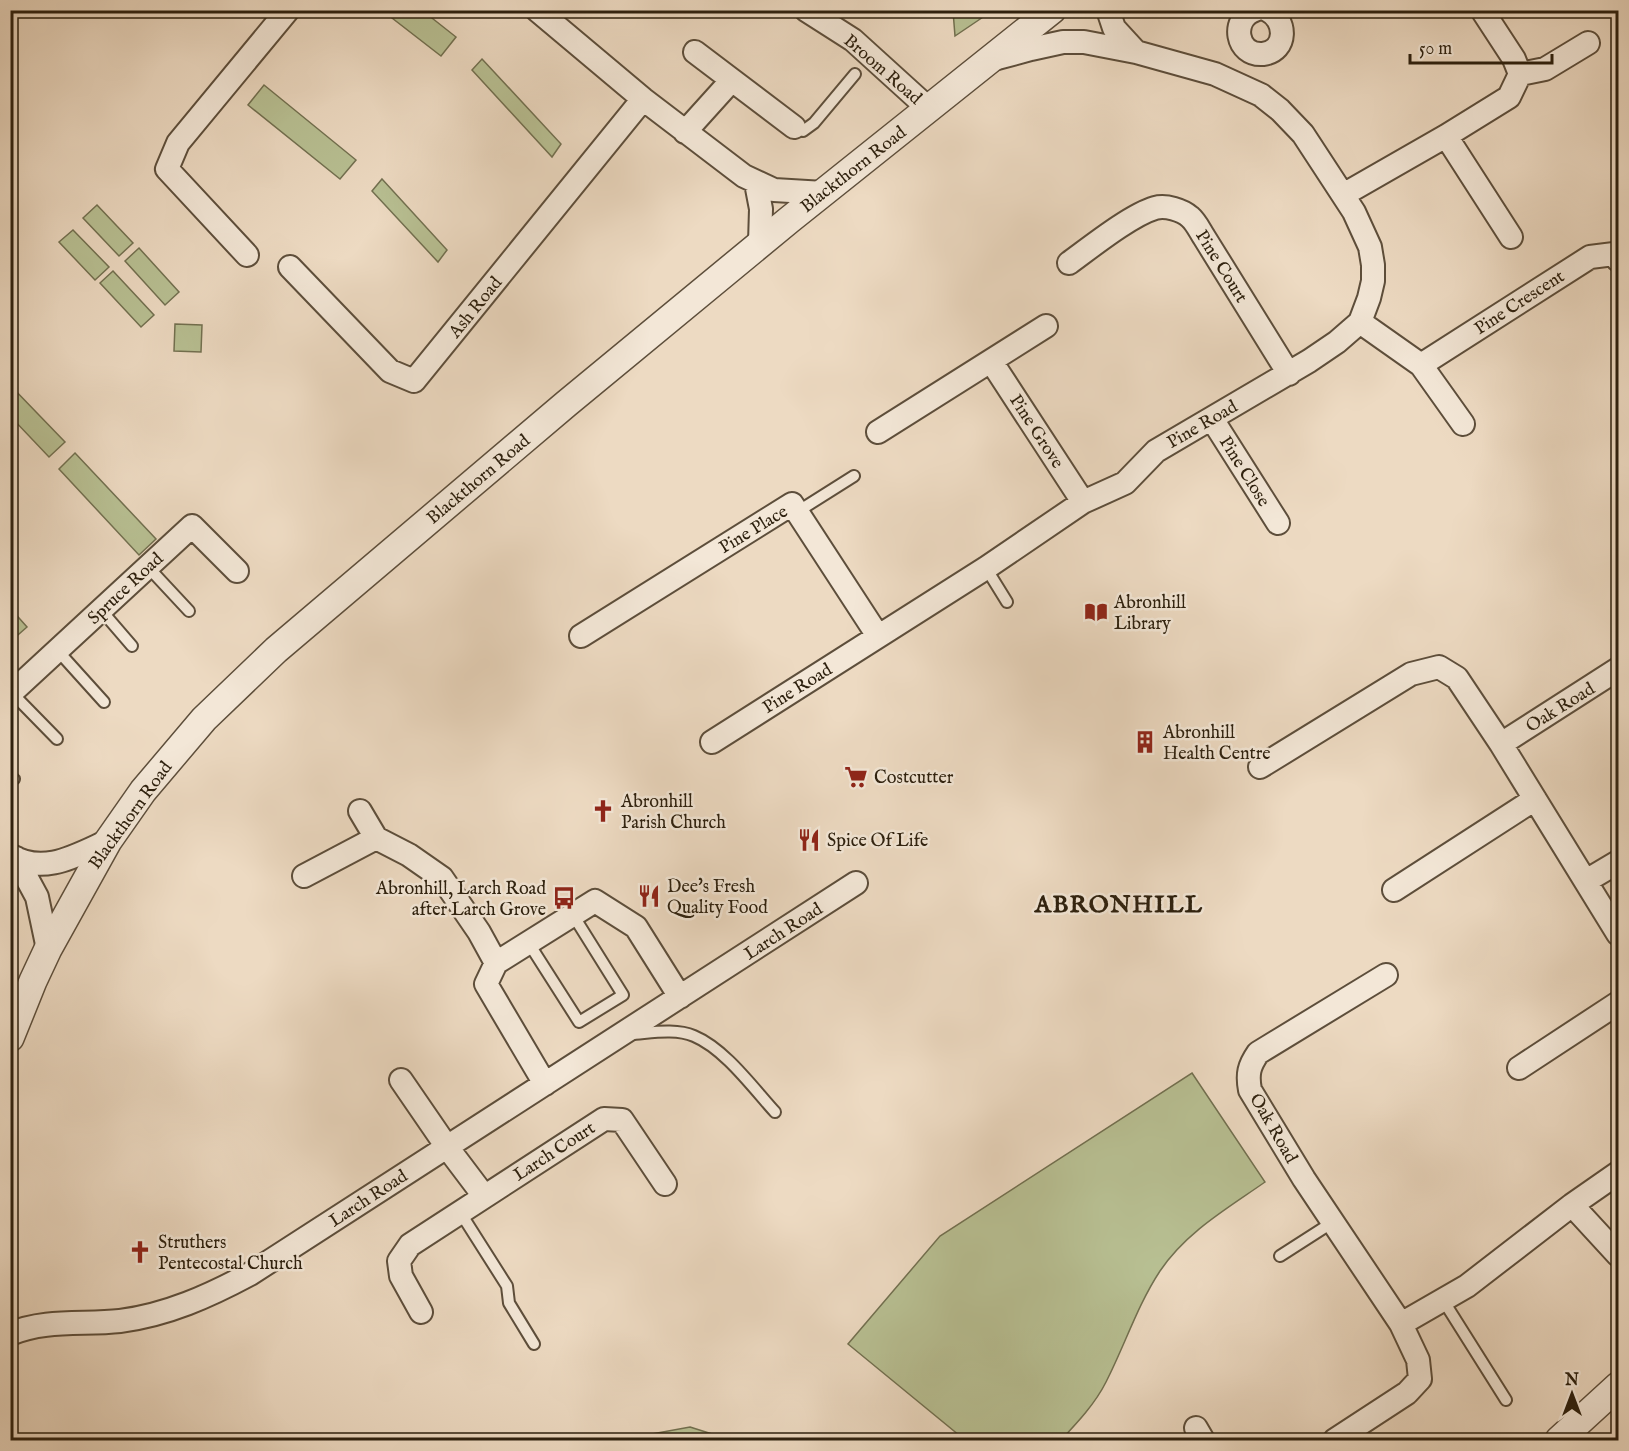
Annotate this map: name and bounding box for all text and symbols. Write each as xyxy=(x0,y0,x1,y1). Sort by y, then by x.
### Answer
scale bar xyxy=(1410,27,1552,65)
street label: Broom Road xyxy=(838,30,926,111)
text: 50 m xyxy=(1419,38,1452,61)
street label: Blackthorn Road xyxy=(796,121,912,219)
street label: Pine Court xyxy=(1189,226,1252,307)
street label: Pine Crescent xyxy=(1470,266,1569,341)
street label: Ash Road xyxy=(444,272,508,344)
street label: Pine Grove xyxy=(1003,390,1068,473)
street label: Pine Road xyxy=(1163,396,1242,455)
street label: Blackthorn Road xyxy=(422,430,536,530)
street label: Pine Close xyxy=(1213,432,1274,511)
street label: Pine Place xyxy=(715,501,792,560)
street label: Spruce Road xyxy=(83,548,169,630)
place label: Abronhill Library xyxy=(1113,592,1186,636)
library icon: Abronhill Library xyxy=(1083,599,1109,625)
street label: Pine Road xyxy=(759,659,837,720)
street label: Oak Road xyxy=(1522,678,1600,738)
place label: Abronhill Health Centre xyxy=(1162,722,1271,766)
building icon: Abronhill Health Centre xyxy=(1132,729,1158,755)
street label: Blackthorn Road xyxy=(84,757,178,874)
supermarket icon: Costcutter xyxy=(843,764,869,790)
place label: Costcutter xyxy=(874,767,954,790)
place label: Abronhill Parish Church xyxy=(620,791,726,835)
church icon: Abronhill Parish Church xyxy=(590,798,616,824)
restaurant icon: Spice Of Life xyxy=(796,827,822,853)
place label: Spice Of Life xyxy=(827,830,928,853)
place label: Dee's Fresh Quality Food xyxy=(667,876,768,920)
place label: Abronhill, Larch Road after Larch Grove xyxy=(375,878,546,922)
restaurant icon: Dee's Fresh Quality Food xyxy=(636,883,662,909)
bus stop icon: Abronhill, Larch Road after Larch Grove xyxy=(551,885,577,911)
district label: ABRONHILL xyxy=(1034,890,1203,921)
street label: Larch Road xyxy=(740,898,828,966)
street label: Oak Road xyxy=(1244,1090,1302,1168)
street label: Larch Court xyxy=(510,1117,600,1187)
street label: Larch Road xyxy=(325,1165,413,1233)
place label: Struthers Pentecostal Church xyxy=(158,1232,303,1276)
church icon: Struthers Pentecostal Church xyxy=(127,1239,153,1265)
north arrow xyxy=(1542,1364,1602,1424)
text: N xyxy=(1564,1371,1579,1391)

